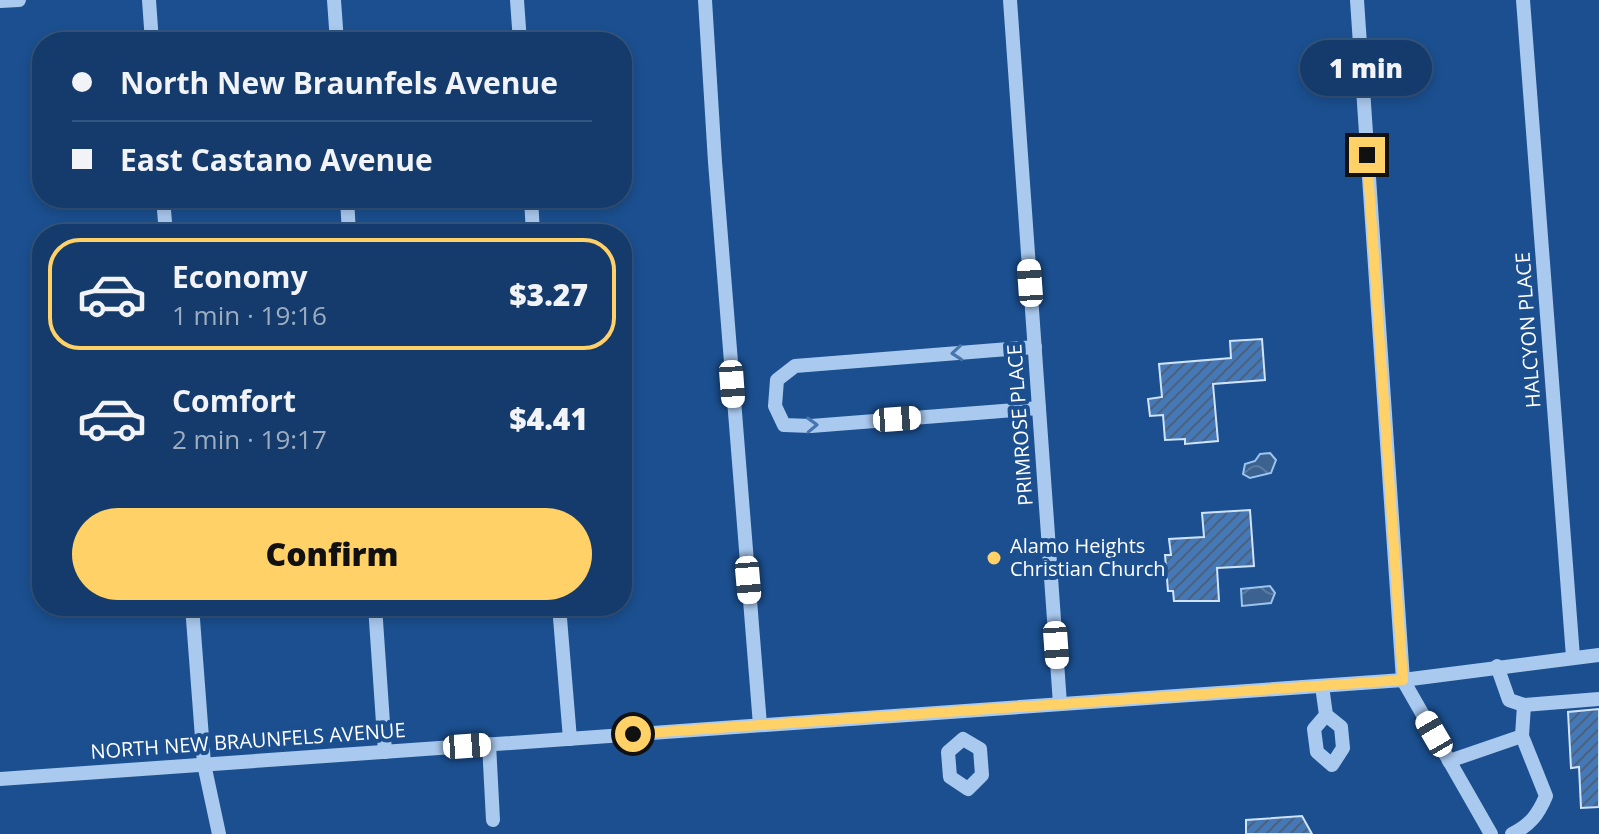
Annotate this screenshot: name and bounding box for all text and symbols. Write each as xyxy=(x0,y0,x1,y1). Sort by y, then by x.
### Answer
callout: 1 min xyxy=(1301,39,1433,95)
text: 1 min xyxy=(1329,50,1403,86)
text: North New Braunfels Avenue xyxy=(120,62,558,103)
route end xyxy=(1349,137,1385,173)
text: East Castano Avenue xyxy=(120,139,433,180)
street label: HALCYON PLACE xyxy=(1509,251,1546,409)
text: Economy xyxy=(172,256,308,297)
icon: car xyxy=(76,258,148,330)
car xyxy=(1016,258,1044,308)
text: $3.27 xyxy=(509,274,588,315)
text: 1 min · 19:16 xyxy=(172,297,327,333)
street label: PRIMROSE PLACE xyxy=(1000,343,1039,507)
one-way arrow xyxy=(950,344,963,361)
car xyxy=(718,359,746,409)
text: Comfort xyxy=(172,380,296,421)
icon: car xyxy=(76,382,148,454)
text: $4.41 xyxy=(509,398,588,439)
car xyxy=(872,405,922,433)
one-way arrow xyxy=(806,417,819,434)
text: 2 min · 19:17 xyxy=(172,421,327,457)
button: Confirm xyxy=(72,508,592,600)
place label: Alamo Heights Christian Church xyxy=(1010,532,1166,582)
marker: Alamo Heights Christian Church xyxy=(985,549,1003,567)
car xyxy=(734,555,762,605)
car xyxy=(1042,620,1070,670)
car xyxy=(1412,707,1456,761)
street label: NORTH NEW BRAUNFELS AVENUE xyxy=(90,716,406,765)
route start xyxy=(615,716,651,752)
car xyxy=(442,732,492,760)

